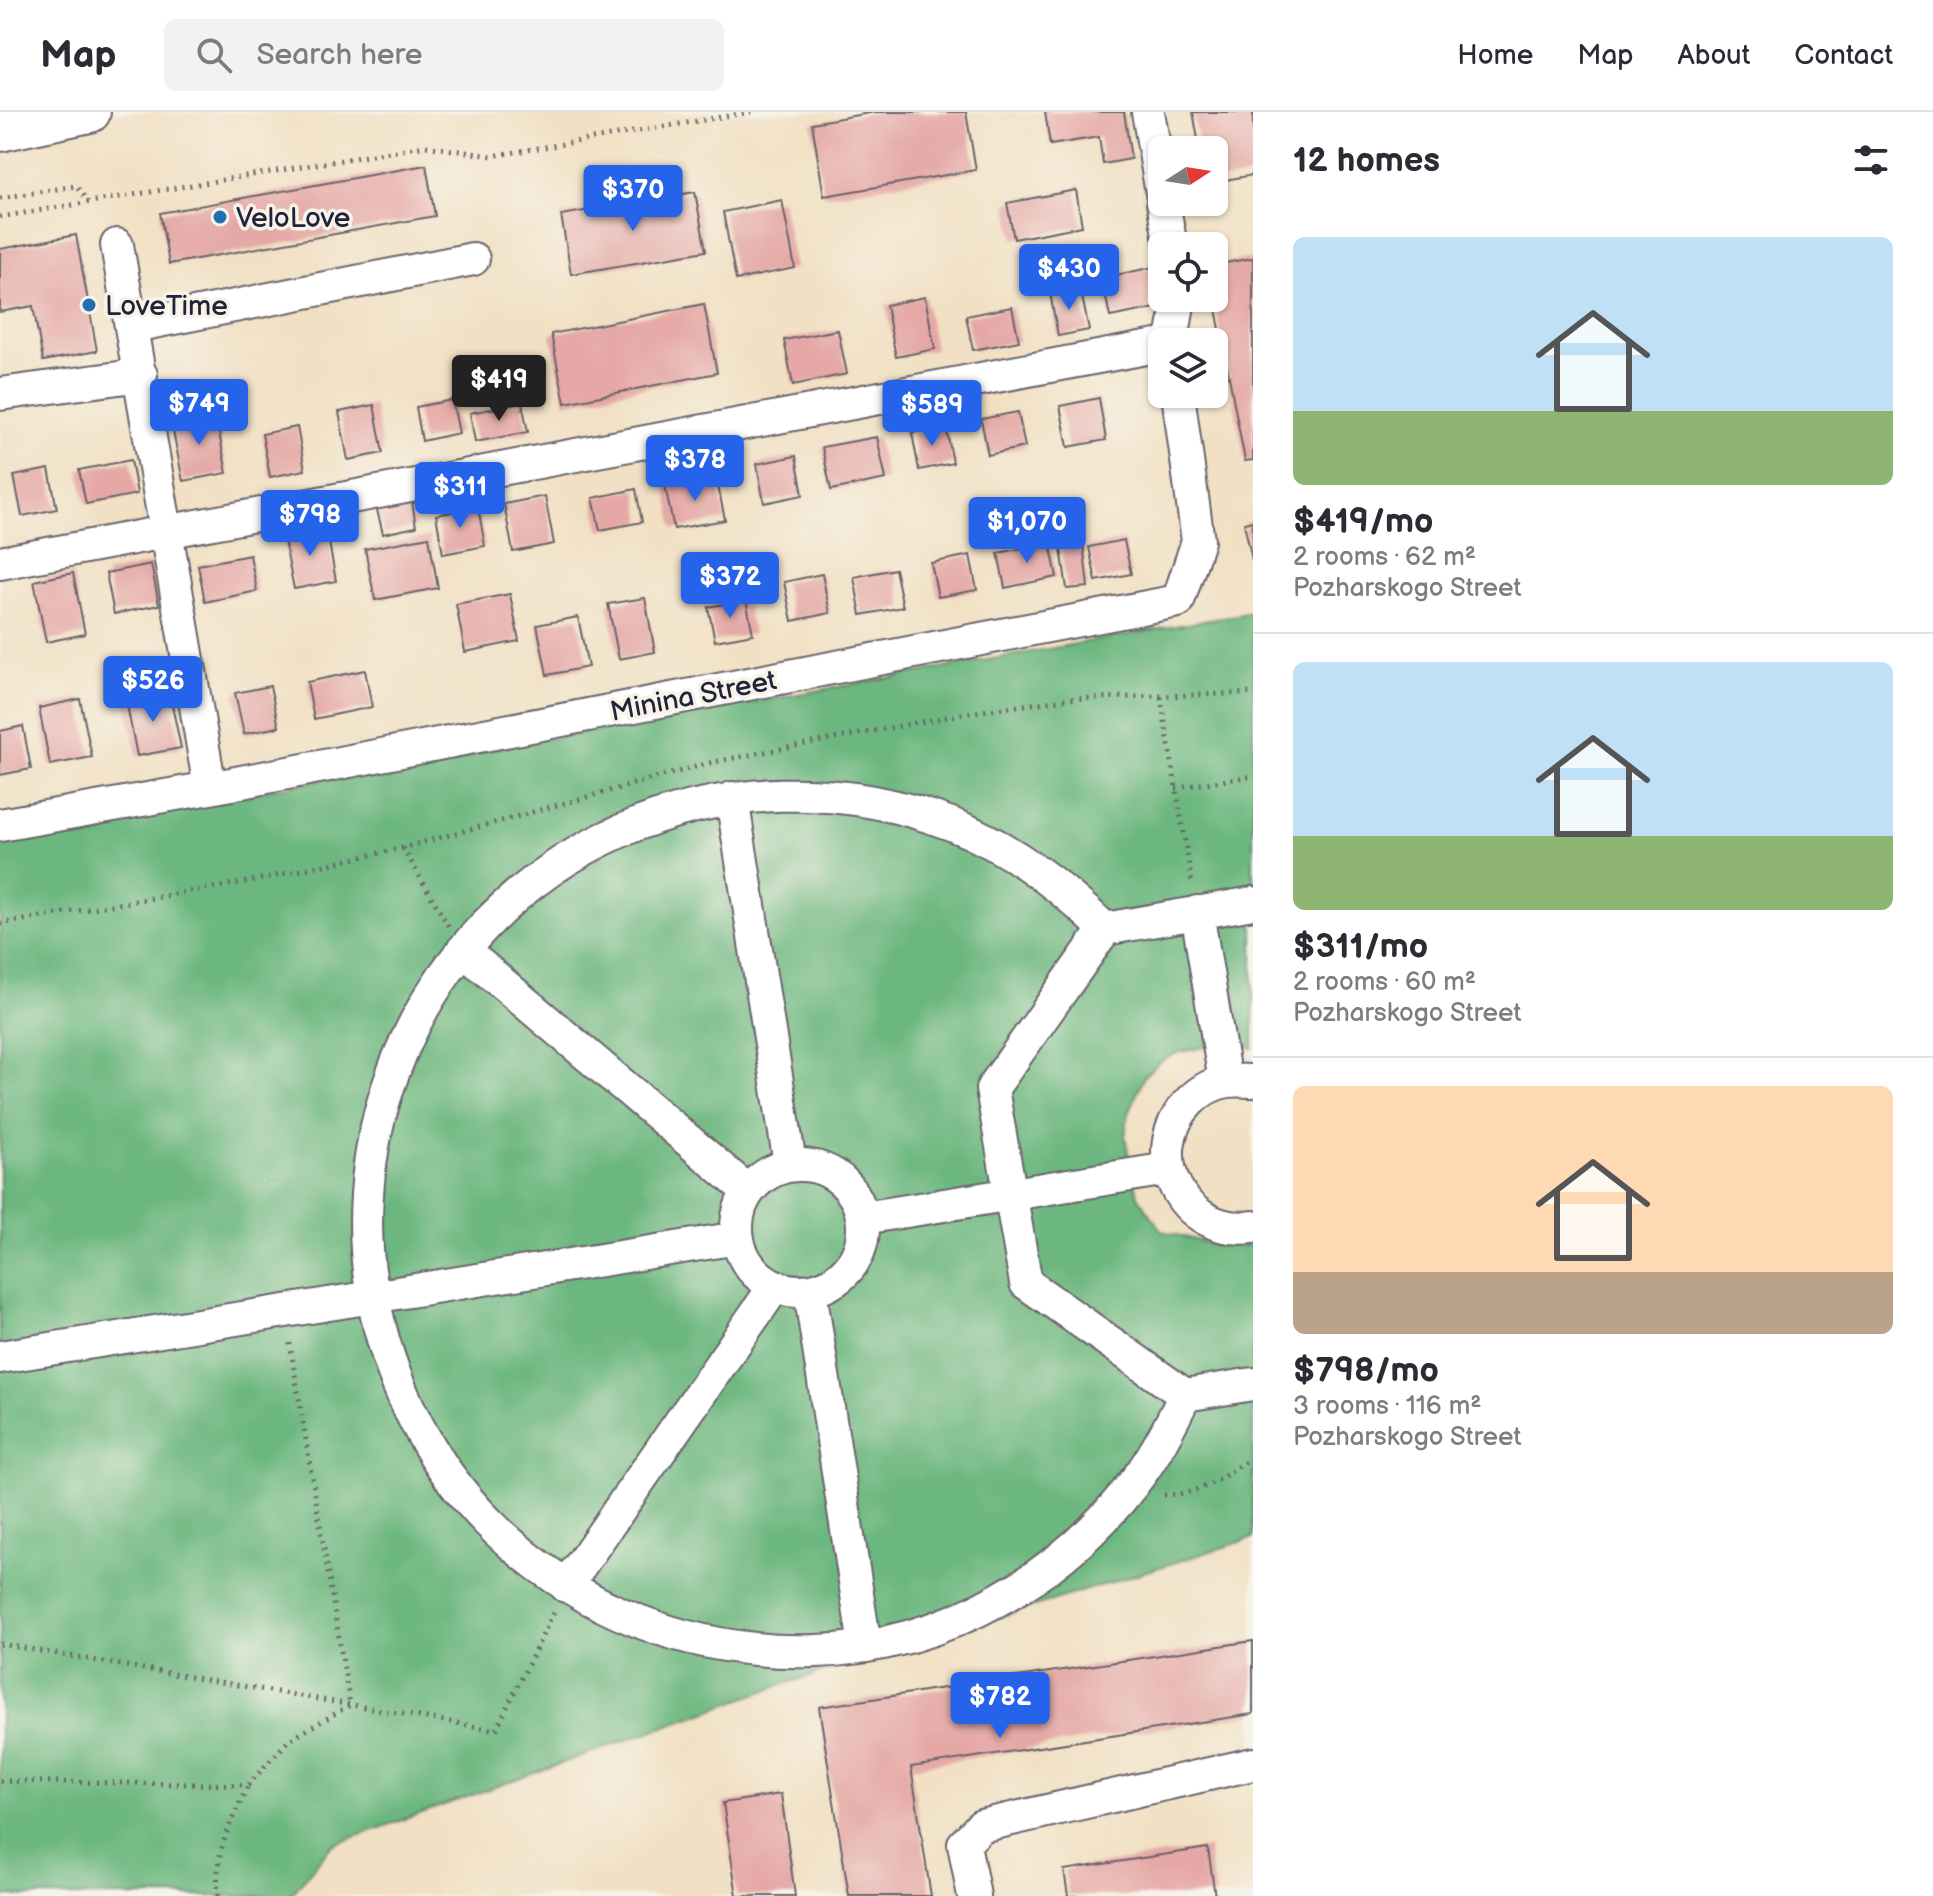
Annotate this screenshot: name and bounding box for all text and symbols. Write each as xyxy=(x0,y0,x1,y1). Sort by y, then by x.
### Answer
search box xyxy=(164,19,724,91)
text: Map xyxy=(40,33,116,78)
icon: search xyxy=(192,33,236,77)
text: Search here xyxy=(256,37,423,73)
text: Home xyxy=(1457,39,1533,72)
text: Map xyxy=(1577,39,1634,72)
text: About xyxy=(1678,39,1750,72)
text: Contact xyxy=(1794,39,1893,72)
north arrow xyxy=(1148,136,1228,216)
map controls xyxy=(1148,136,1228,408)
icon: filters xyxy=(1849,138,1893,182)
text: 12 homes xyxy=(1293,140,1440,181)
pin: $370 xyxy=(586,165,680,233)
text: $370 xyxy=(602,175,664,206)
place label: VeloLove xyxy=(236,202,350,235)
marker: VeloLove xyxy=(211,208,229,226)
button: locate xyxy=(1148,232,1228,312)
pin: $430 xyxy=(1022,244,1116,312)
text: $430 xyxy=(1037,254,1101,285)
icon: home xyxy=(1521,289,1665,433)
place label: LoveTime xyxy=(105,290,228,323)
marker: LoveTime xyxy=(80,296,98,314)
button: layers xyxy=(1148,328,1228,408)
pin: $419 xyxy=(452,355,546,423)
text: $419 xyxy=(470,365,528,396)
pin: $749 xyxy=(152,379,246,447)
pin: $589 xyxy=(885,380,979,448)
text: $749 xyxy=(168,389,230,420)
text: $589 xyxy=(901,390,964,421)
pin: $378 xyxy=(648,435,742,503)
text: $378 xyxy=(664,445,726,476)
pin: $311 xyxy=(413,462,507,530)
text: $311 xyxy=(433,472,487,503)
pin: $798 xyxy=(263,490,357,558)
pin: $1,070 xyxy=(962,497,1092,565)
text: $798 xyxy=(279,500,341,531)
text: $419/mo xyxy=(1293,501,1433,542)
text: $1,070 xyxy=(987,507,1067,538)
text: 2 rooms · 62 m² xyxy=(1293,542,1476,573)
pin: $372 xyxy=(683,552,777,620)
text: $372 xyxy=(699,562,761,593)
text: Pozharskogo Street xyxy=(1293,573,1521,604)
pin: $526 xyxy=(106,656,200,724)
street label: Minina Street xyxy=(607,664,780,729)
text: $526 xyxy=(121,666,185,697)
icon: home xyxy=(1521,714,1665,858)
text: $311/mo xyxy=(1293,926,1428,967)
text: 2 rooms · 60 m² xyxy=(1293,967,1476,998)
text: Pozharskogo Street xyxy=(1293,998,1521,1029)
icon: home xyxy=(1521,1138,1665,1282)
text: $798/mo xyxy=(1293,1350,1439,1391)
text: 3 rooms · 116 m² xyxy=(1293,1391,1482,1422)
text: Pozharskogo Street xyxy=(1293,1422,1521,1453)
pin: $782 xyxy=(953,1672,1047,1740)
text: $782 xyxy=(969,1682,1031,1713)

